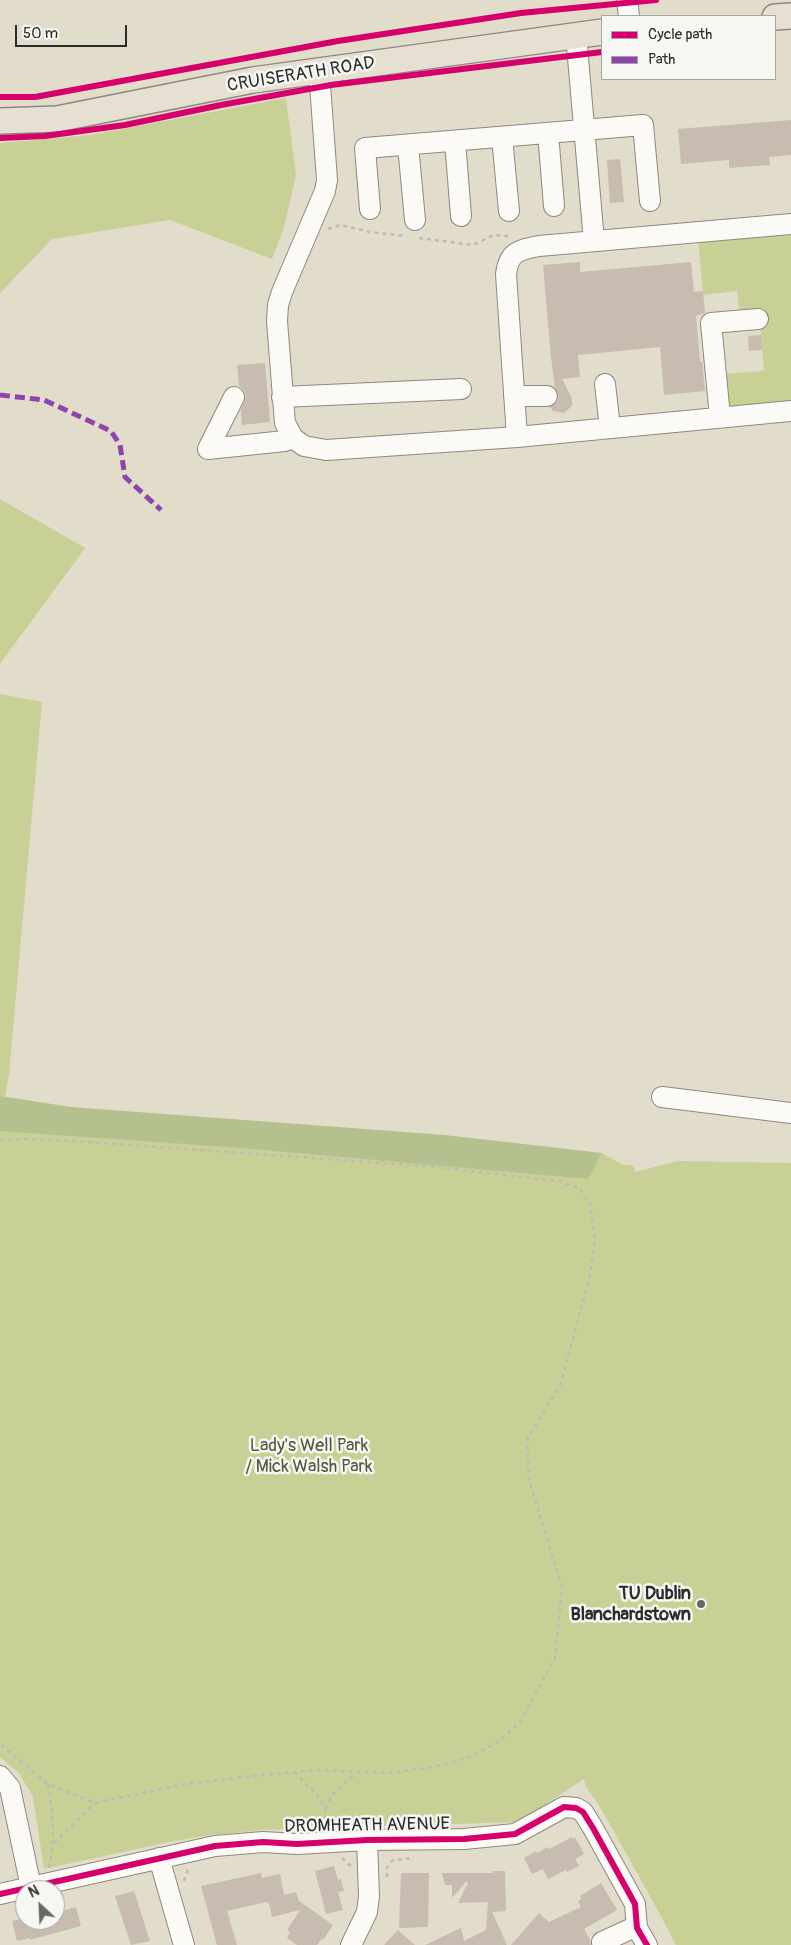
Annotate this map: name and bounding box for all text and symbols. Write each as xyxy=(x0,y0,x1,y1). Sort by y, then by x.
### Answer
scale bar xyxy=(18,15,130,47)
legend xyxy=(601,15,776,80)
text: 50 m xyxy=(23,24,58,43)
text: Cycle path xyxy=(648,25,712,44)
text: Path xyxy=(648,50,675,69)
street label: CRUISERATH ROAD xyxy=(226,53,376,97)
park label: Lady's Well Park / Mick Walsh Park xyxy=(245,1435,373,1478)
place label: TU Dublin Blanchardstown xyxy=(571,1583,691,1626)
marker: TU Dublin Blanchardstown xyxy=(695,1598,707,1610)
street label: DROMHEATH AVENUE xyxy=(284,1814,450,1838)
north arrow xyxy=(15,1880,65,1930)
text: N xyxy=(26,1882,42,1902)

